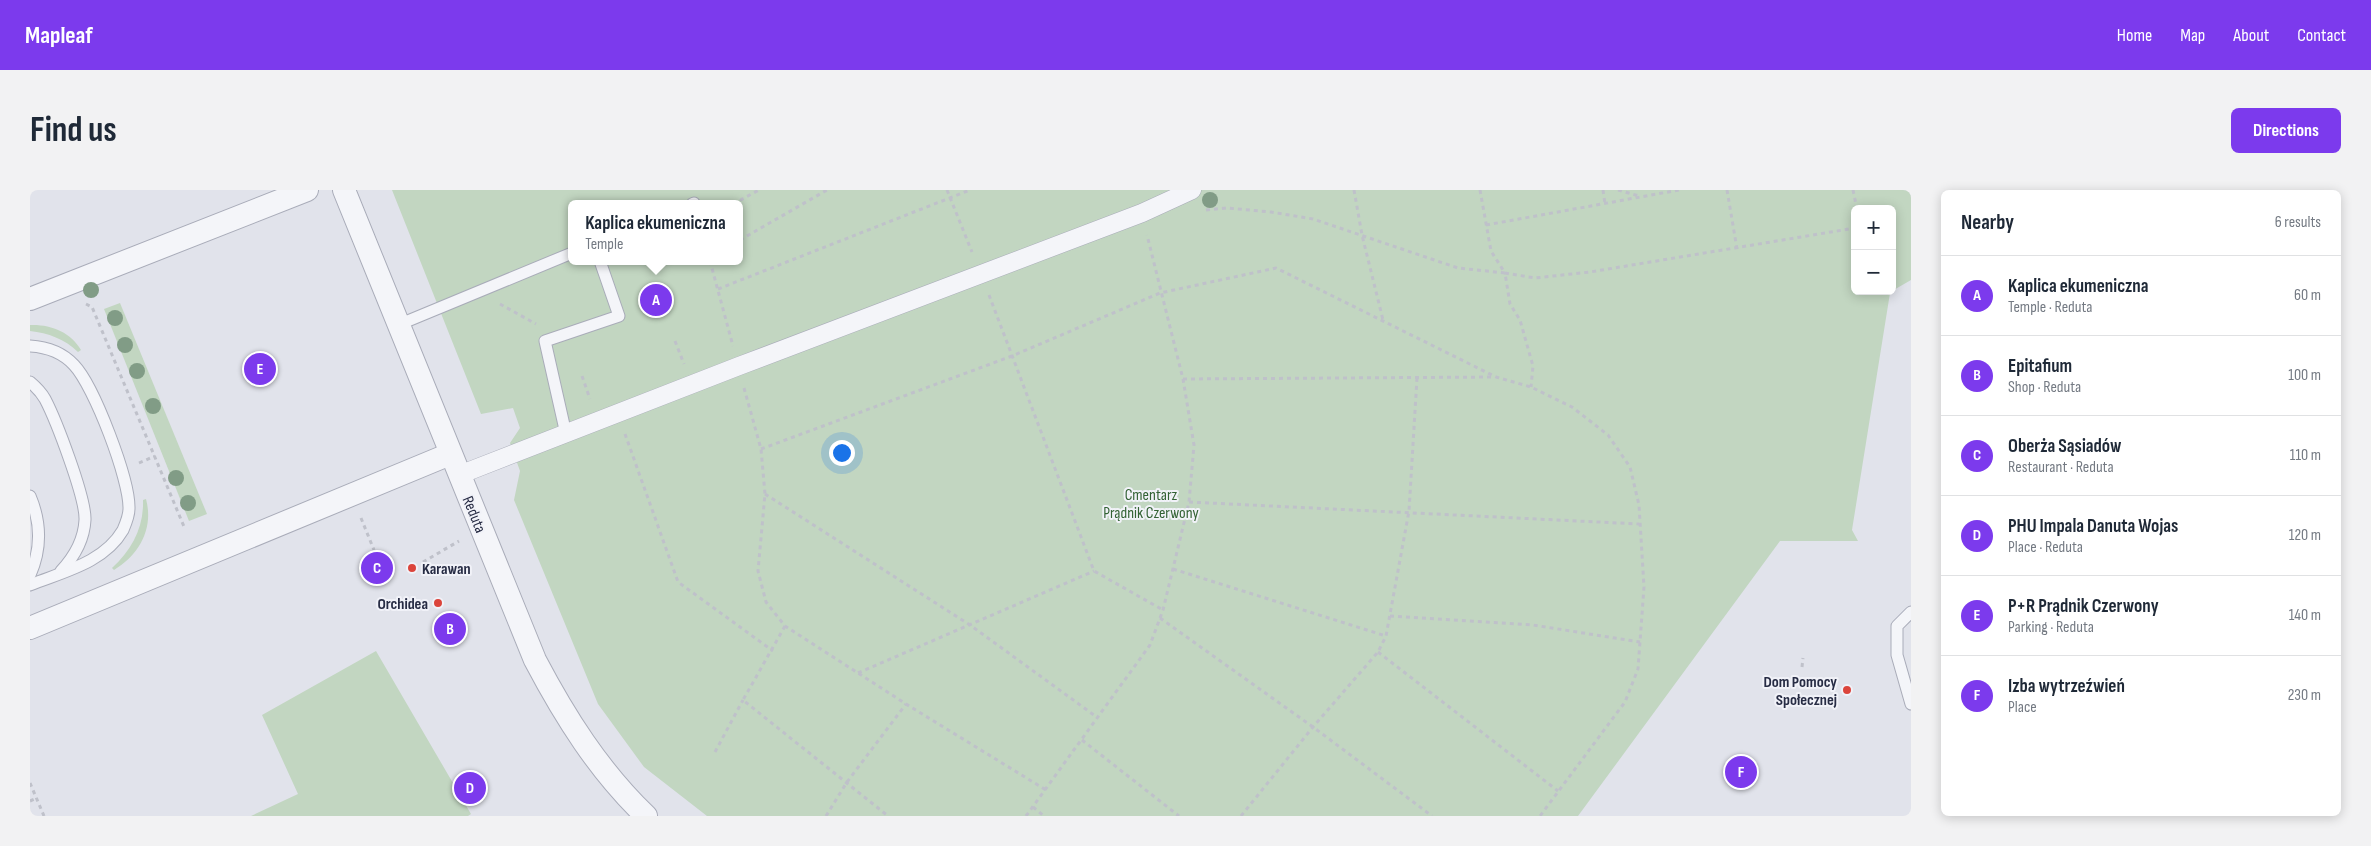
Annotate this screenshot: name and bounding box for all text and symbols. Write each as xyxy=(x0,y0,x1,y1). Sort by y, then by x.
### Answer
text: Mapleaf xyxy=(25,21,93,50)
text: Home xyxy=(2117,25,2152,46)
text: Map xyxy=(2180,25,2205,46)
text: About xyxy=(2233,25,2269,46)
text: Contact xyxy=(2297,25,2346,46)
button: Directions xyxy=(2231,108,2341,153)
text: Find us xyxy=(30,109,117,152)
popup xyxy=(568,200,743,265)
map controls xyxy=(1851,205,1896,295)
button: + xyxy=(1851,205,1896,250)
text: Nearby xyxy=(1961,210,2014,235)
text: Kaplica ekumeniczna xyxy=(585,212,726,235)
text: 6 results xyxy=(2275,213,2321,232)
text: Temple xyxy=(585,235,623,254)
button: − xyxy=(1851,250,1896,295)
text: Kaplica ekumeniczna xyxy=(2008,275,2149,298)
pin: A xyxy=(640,281,672,319)
text: A xyxy=(1973,286,1981,305)
text: 60 m xyxy=(2294,286,2321,305)
text: Temple · Reduta xyxy=(2008,298,2092,317)
pin: E xyxy=(244,350,276,388)
text: Epitafium xyxy=(2008,355,2072,378)
text: B xyxy=(1973,366,1981,385)
text: 100 m xyxy=(2288,366,2321,385)
text: Shop · Reduta xyxy=(2008,378,2081,397)
text: Oberża Sąsiadów xyxy=(2008,435,2121,458)
your location xyxy=(829,440,855,466)
text: C xyxy=(1973,446,1981,465)
text: 110 m xyxy=(2290,446,2321,465)
text: Restaurant · Reduta xyxy=(2008,458,2114,477)
park label: Cmentarz Prądnik Czerwony xyxy=(1103,486,1199,523)
street label: Reduta xyxy=(458,493,490,536)
text: PHU Impala Danuta Wojas xyxy=(2008,515,2178,538)
text: D xyxy=(1973,526,1981,545)
text: 120 m xyxy=(2289,526,2321,545)
text: Place · Reduta xyxy=(2008,538,2083,557)
pin: C xyxy=(361,549,393,587)
place label: Karawan xyxy=(422,560,471,579)
marker: Karawan xyxy=(406,562,418,574)
place label: Orchidea xyxy=(377,595,428,614)
text: P+R Prądnik Czerwony xyxy=(2008,595,2159,618)
marker: Orchidea xyxy=(432,597,444,609)
text: E xyxy=(1974,606,1980,625)
text: 140 m xyxy=(2289,606,2321,625)
pin: B xyxy=(434,610,466,648)
text: Parking · Reduta xyxy=(2008,618,2094,637)
place label: Dom Pomocy Społecznej xyxy=(1764,673,1837,710)
text: Izba wytrzeźwień xyxy=(2008,675,2125,698)
marker: Dom Pomocy Społecznej xyxy=(1841,684,1853,696)
text: F xyxy=(1974,686,1980,705)
text: 230 m xyxy=(2288,686,2321,705)
text: Place xyxy=(2008,698,2037,717)
pin: F xyxy=(1725,753,1757,791)
pin: D xyxy=(454,769,486,807)

